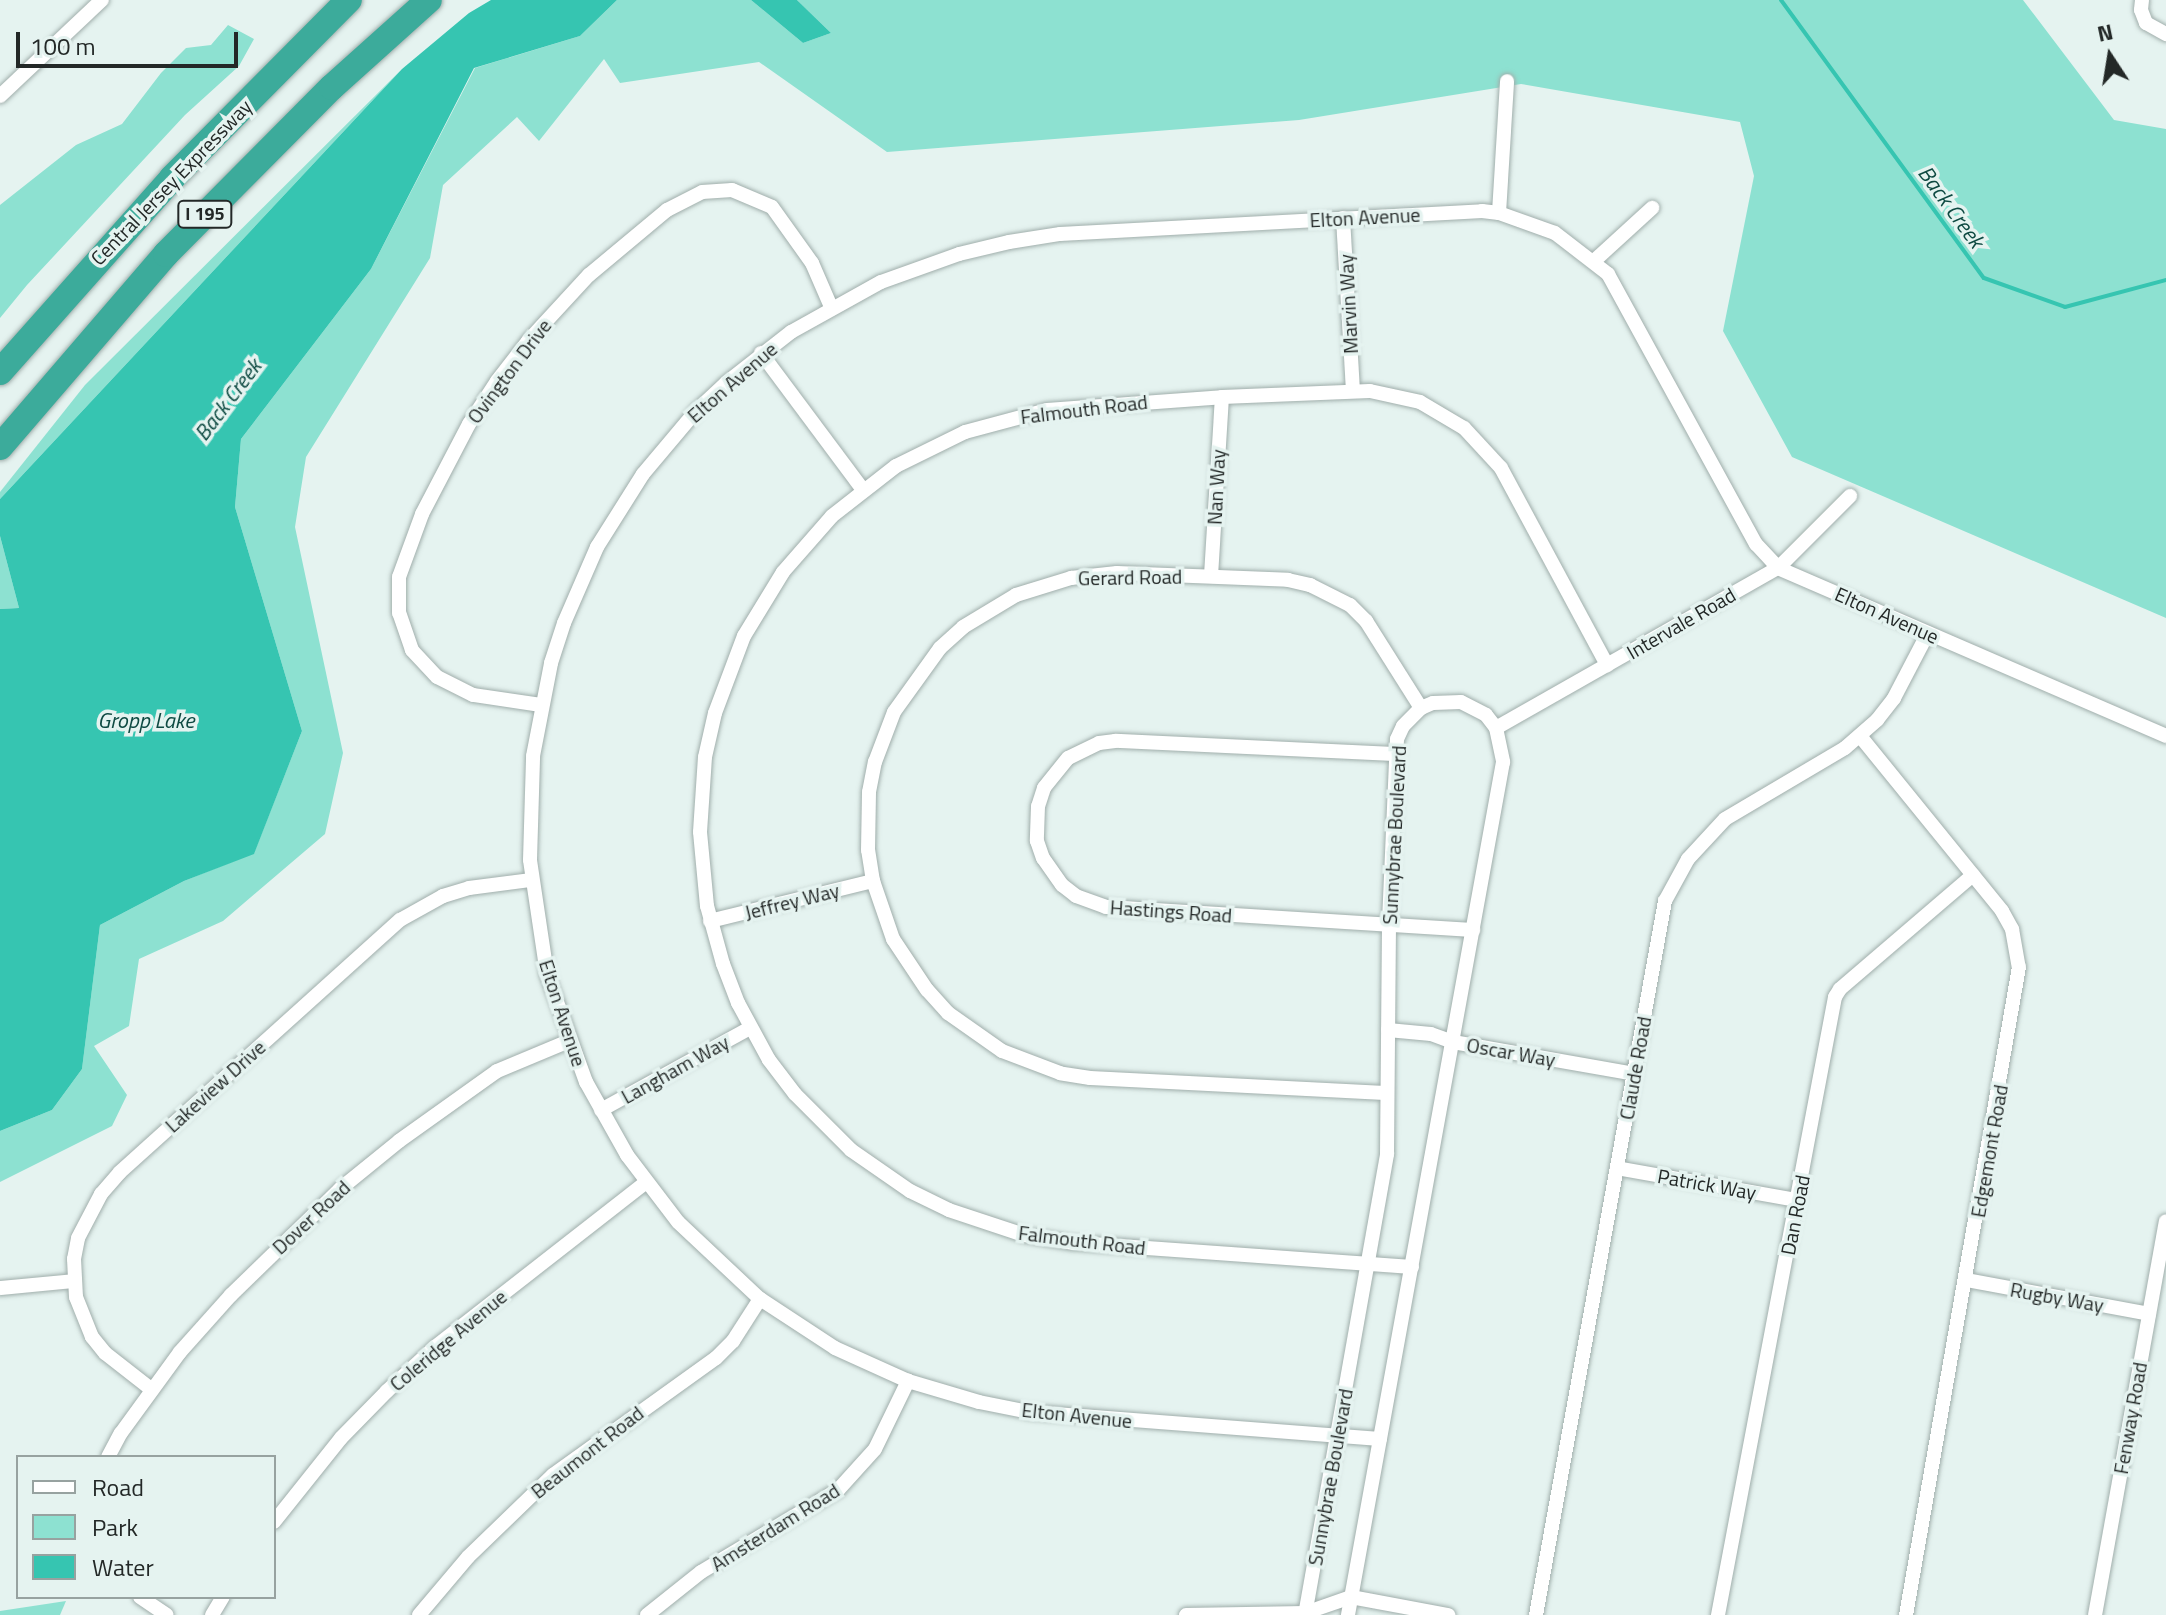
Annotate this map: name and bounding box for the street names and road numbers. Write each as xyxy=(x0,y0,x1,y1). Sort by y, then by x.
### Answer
street label: Central Jersey Expressway xyxy=(86,94,256,270)
road number: I 195 xyxy=(177,200,233,228)
street label: Elton Avenue xyxy=(1309,202,1421,232)
street label: Marvin Way xyxy=(1333,254,1363,354)
street label: Ovington Drive xyxy=(462,314,556,428)
street label: Elton Avenue xyxy=(682,337,782,427)
street label: Falmouth Road xyxy=(1019,389,1149,429)
street label: Nan Way xyxy=(1202,449,1230,525)
street label: Gerard Road xyxy=(1078,564,1182,590)
street label: Elton Avenue xyxy=(1831,581,1943,649)
street label: Intervale Road xyxy=(1622,582,1740,664)
street label: Sunnybrae Boulevard xyxy=(1377,745,1411,925)
street label: Jeffrey Way xyxy=(742,878,842,924)
street label: Hastings Road xyxy=(1109,895,1233,927)
street label: Elton Avenue xyxy=(534,957,592,1069)
street label: Claude Road xyxy=(1614,1014,1656,1122)
street label: Langham Way xyxy=(617,1030,733,1108)
street label: Oscar Way xyxy=(1465,1032,1557,1072)
street label: Lakeview Drive xyxy=(160,1035,270,1137)
street label: Edgemont Road xyxy=(1966,1083,2012,1219)
street label: Patrick Way xyxy=(1656,1164,1758,1204)
street label: Dan Road xyxy=(1775,1173,1815,1257)
street label: Dover Road xyxy=(267,1175,355,1259)
street label: Falmouth Road xyxy=(1017,1220,1147,1260)
street label: Rugby Way xyxy=(2008,1277,2106,1317)
street label: Coleridge Avenue xyxy=(385,1284,511,1396)
street label: Fenway Road xyxy=(2108,1360,2152,1476)
street label: Sunnybrae Boulevard xyxy=(1303,1387,1357,1567)
street label: Elton Avenue xyxy=(1021,1397,1133,1433)
street label: Beaumont Road xyxy=(526,1401,648,1503)
street label: Amsterdam Road xyxy=(706,1478,844,1576)

